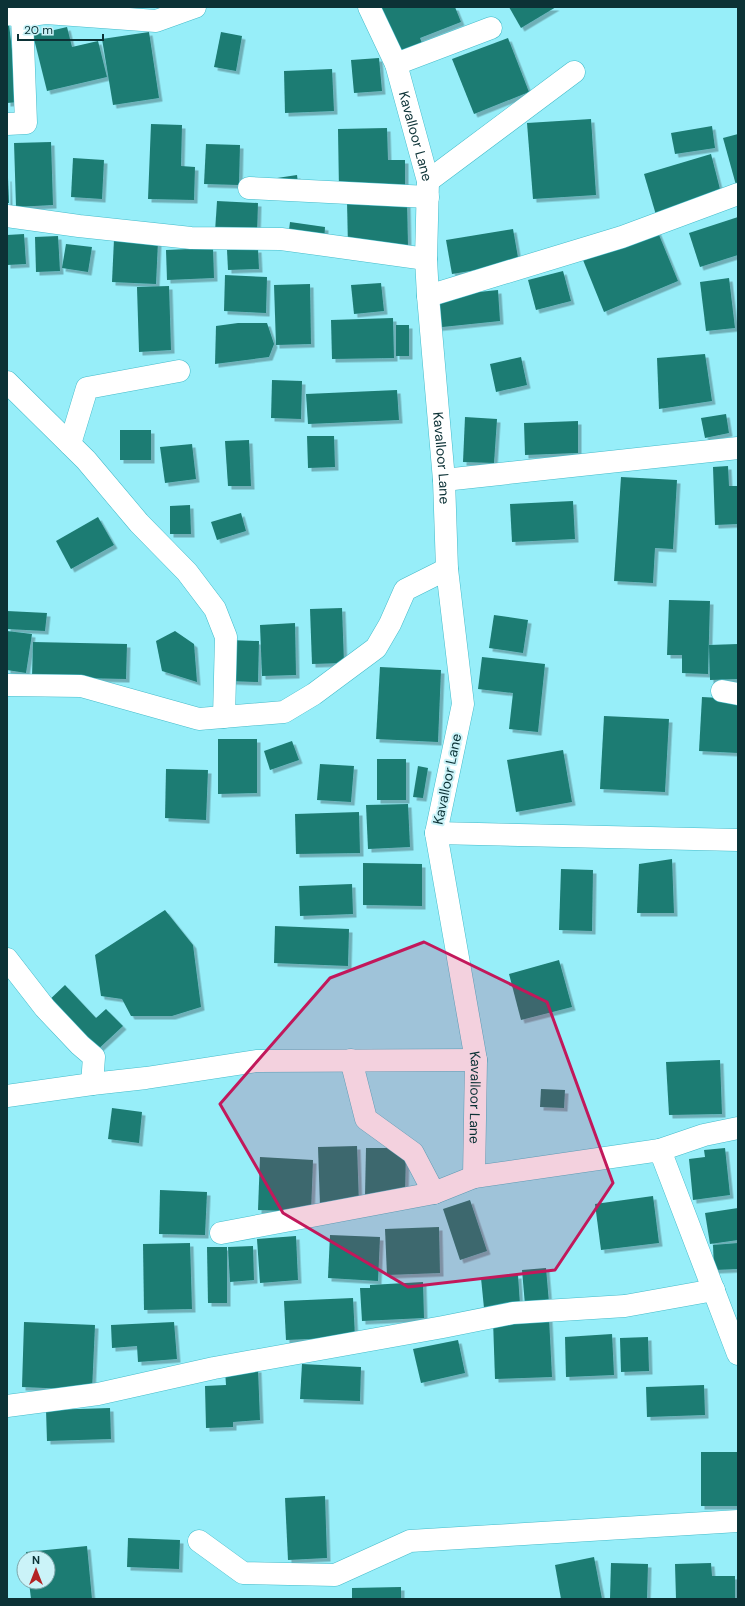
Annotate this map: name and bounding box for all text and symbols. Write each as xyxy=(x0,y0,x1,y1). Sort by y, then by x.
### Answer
scale bar xyxy=(18,16,103,42)
text: 20 m xyxy=(24,22,53,38)
street label: Kavalloor Lane xyxy=(395,89,437,183)
street label: Kavalloor Lane xyxy=(429,411,454,505)
street label: Kavalloor Lane xyxy=(429,732,465,826)
street label: Kavalloor Lane xyxy=(466,1050,485,1144)
north arrow xyxy=(16,1550,56,1590)
text: N xyxy=(32,1553,40,1567)

